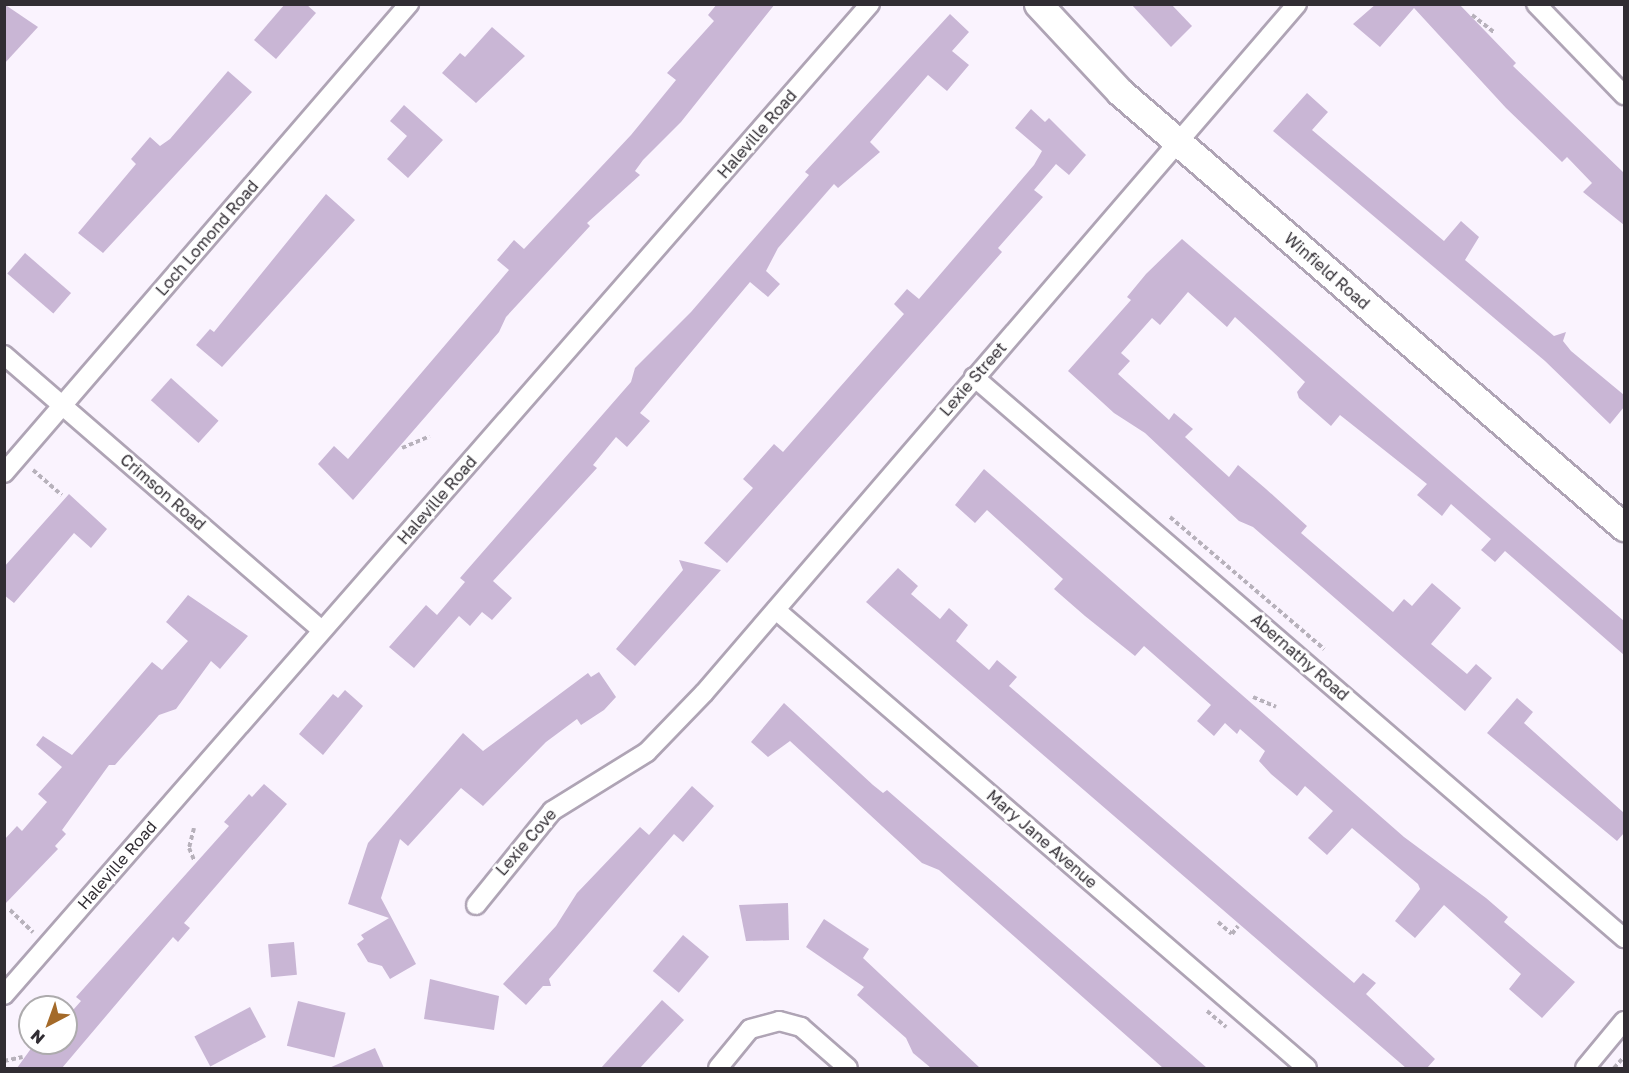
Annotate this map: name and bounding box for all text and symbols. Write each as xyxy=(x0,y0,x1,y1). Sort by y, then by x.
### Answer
street label: Haleville Road xyxy=(713,86,801,182)
street label: Loch Lomond Road xyxy=(152,176,262,300)
street label: Winfield Road xyxy=(1280,229,1374,313)
street label: Lexie Street xyxy=(936,338,1010,420)
street label: Crimson Road xyxy=(116,450,210,534)
street label: Haleville Road xyxy=(393,452,481,548)
street label: Abernathy Road xyxy=(1247,609,1353,705)
street label: Mary Jane Avenue xyxy=(983,786,1101,892)
street label: Lexie Cove xyxy=(492,805,560,879)
street label: Haleville Road xyxy=(73,817,161,913)
north arrow xyxy=(18,995,78,1055)
text: N xyxy=(26,1026,49,1049)

